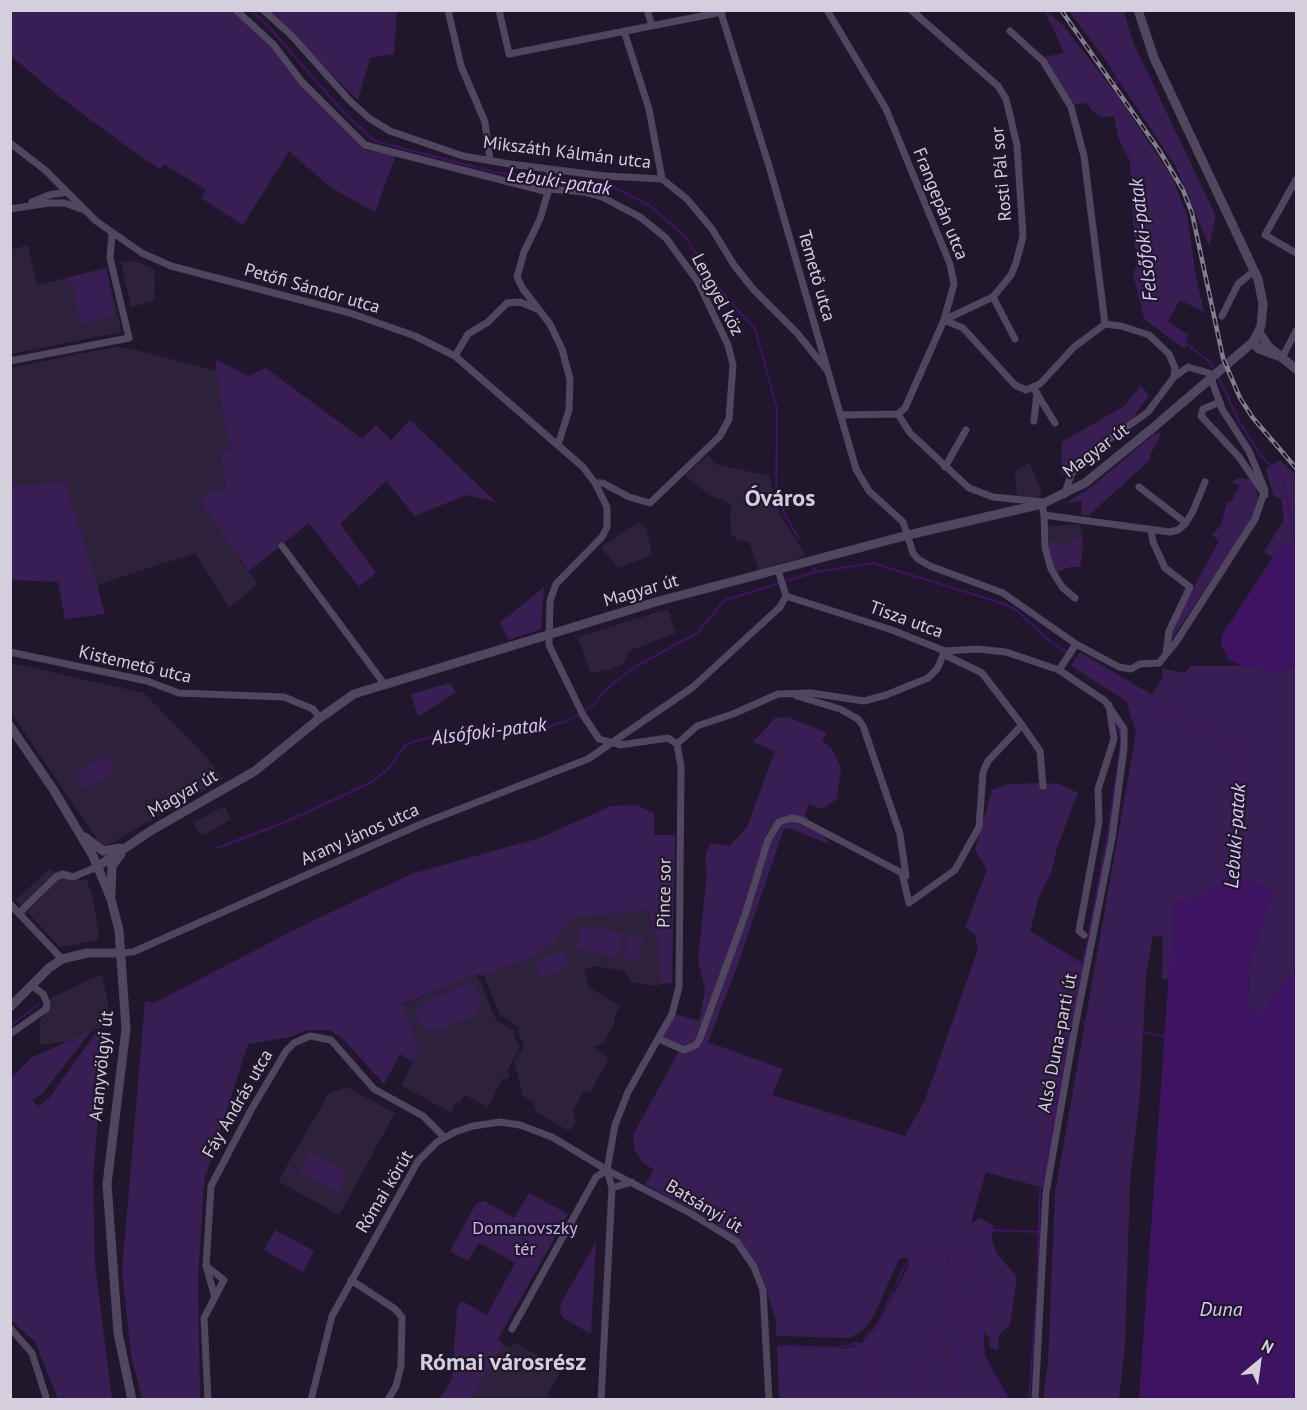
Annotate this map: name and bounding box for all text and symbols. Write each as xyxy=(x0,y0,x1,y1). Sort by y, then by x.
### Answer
street label: Rosti Pál sor xyxy=(987,126,1017,222)
street label: Mikszáth Kálmán utca xyxy=(482,132,652,174)
street label: Frangepán utca xyxy=(908,145,972,263)
water label: Lebuki-patak xyxy=(505,163,613,201)
water label: Felsőfoki-patak xyxy=(1125,177,1163,303)
street label: Temető utca xyxy=(793,228,839,324)
street label: Lengyel köz xyxy=(686,250,748,340)
street label: Petőfi Sándor utca xyxy=(242,259,382,319)
street label: Magyar út xyxy=(1059,419,1133,483)
district label: Óváros xyxy=(745,485,815,513)
street label: Magyar út xyxy=(601,570,681,612)
street label: Tisza utca xyxy=(866,597,946,643)
street label: Kistemető utca xyxy=(76,642,194,688)
water label: Alsófoki-patak xyxy=(430,713,548,751)
street label: Magyar út xyxy=(144,765,222,823)
water label: Lebuki-patak xyxy=(1220,783,1252,889)
street label: Arany János utca xyxy=(297,799,423,871)
street label: Pince sor xyxy=(654,858,676,928)
street label: Alsó Duna-parti út xyxy=(1034,972,1082,1114)
street label: Aranyvölgyi út xyxy=(85,1010,119,1122)
street label: Fáy András utca xyxy=(198,1046,278,1162)
street label: Római körút xyxy=(352,1147,418,1237)
street label: Batsányi út xyxy=(662,1176,746,1238)
park label: Domanovszky tér xyxy=(472,1218,578,1260)
water label: Duna xyxy=(1200,1298,1242,1322)
north arrow xyxy=(1229,1332,1289,1392)
text: N xyxy=(1258,1335,1277,1358)
district label: Római városrész xyxy=(420,1349,586,1377)

